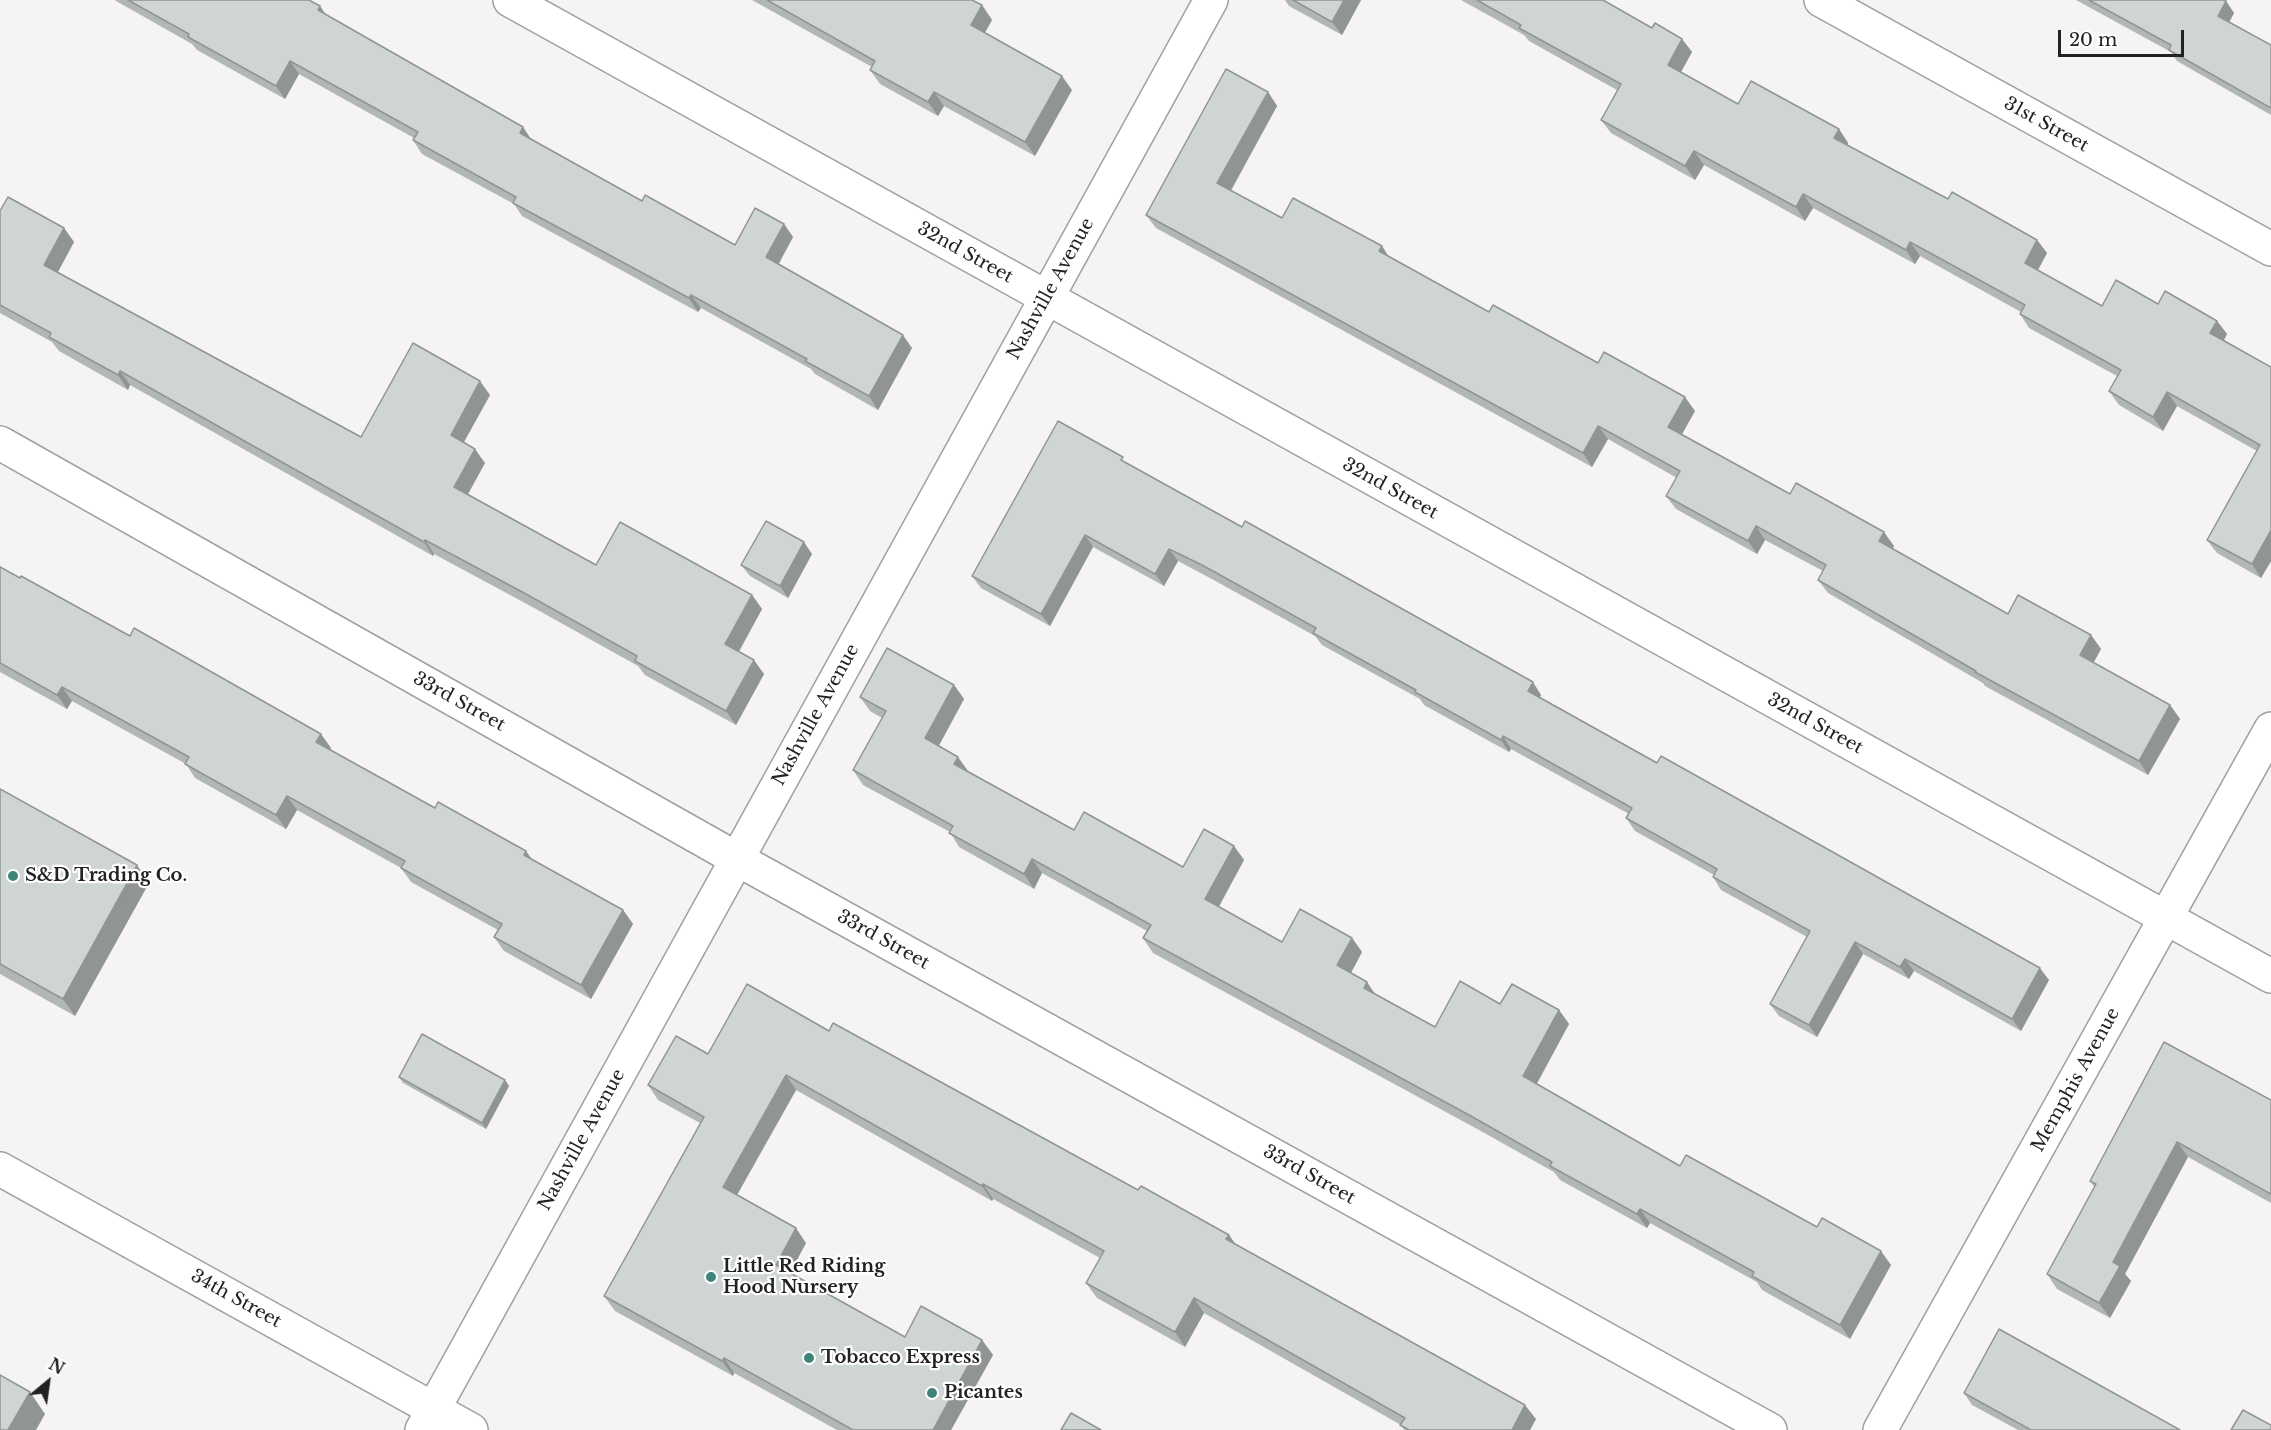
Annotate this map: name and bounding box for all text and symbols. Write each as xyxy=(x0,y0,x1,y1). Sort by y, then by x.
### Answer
scale bar xyxy=(2061,18,2187,56)
text: 20 m xyxy=(2069,29,2117,51)
street label: 31st Street xyxy=(2000,93,2092,157)
street label: Nashville Avenue xyxy=(1003,214,1099,364)
street label: 32nd Street xyxy=(913,218,1017,288)
street label: 32nd Street xyxy=(1338,454,1442,524)
street label: Nashville Avenue xyxy=(768,640,864,790)
street label: 33rd Street xyxy=(409,668,509,736)
street label: 32nd Street xyxy=(1763,689,1867,759)
place label: S&D Trading Co. xyxy=(25,865,187,887)
marker: S&D Trading Co. xyxy=(6,869,20,883)
street label: 33rd Street xyxy=(833,906,933,974)
street label: Memphis Avenue xyxy=(2027,1004,2125,1156)
street label: Nashville Avenue xyxy=(534,1065,630,1215)
street label: 33rd Street xyxy=(1259,1141,1359,1209)
place label: Little Red Riding Hood Nursery xyxy=(723,1256,885,1298)
street label: 34th Street xyxy=(187,1265,285,1333)
marker: Little Red Riding Hood Nursery xyxy=(704,1270,718,1284)
place label: Tobacco Express xyxy=(821,1347,980,1369)
marker: Tobacco Express xyxy=(802,1351,816,1365)
north arrow xyxy=(18,1352,78,1412)
text: N xyxy=(45,1354,68,1379)
place label: Picantes xyxy=(944,1382,1023,1404)
marker: Picantes xyxy=(925,1386,939,1400)

